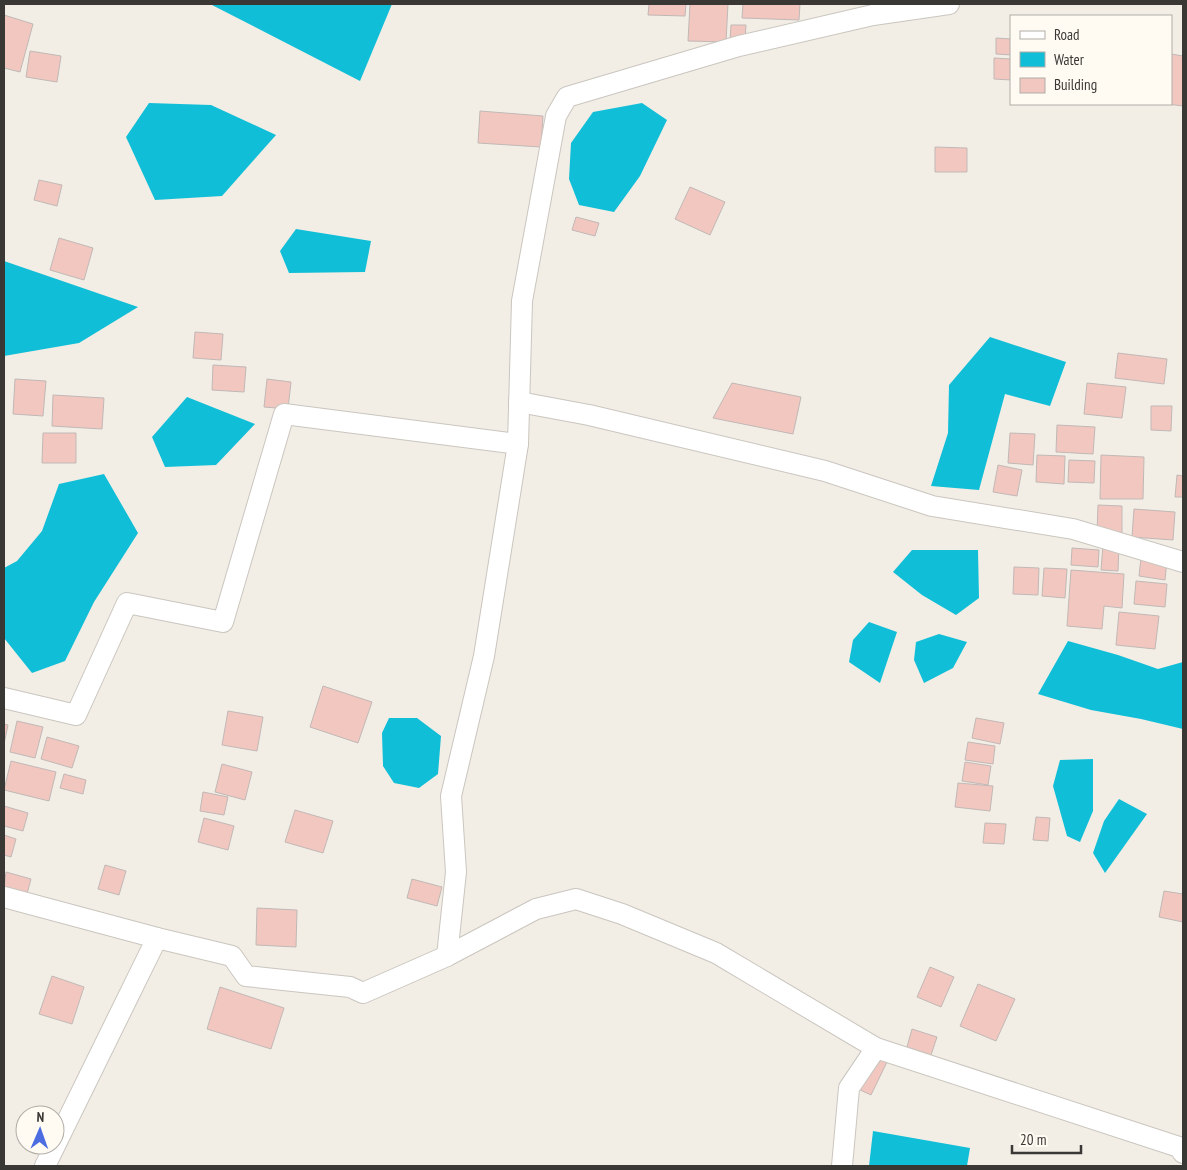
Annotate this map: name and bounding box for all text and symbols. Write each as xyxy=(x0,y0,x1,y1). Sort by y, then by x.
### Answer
legend xyxy=(1010,15,1172,105)
text: Road xyxy=(1054,25,1080,44)
text: Water xyxy=(1054,50,1085,69)
text: Building xyxy=(1054,75,1097,94)
north arrow xyxy=(15,1105,65,1155)
text: N xyxy=(36,1108,45,1126)
scale bar xyxy=(1012,1122,1081,1154)
text: 20 m xyxy=(1020,1130,1046,1149)

